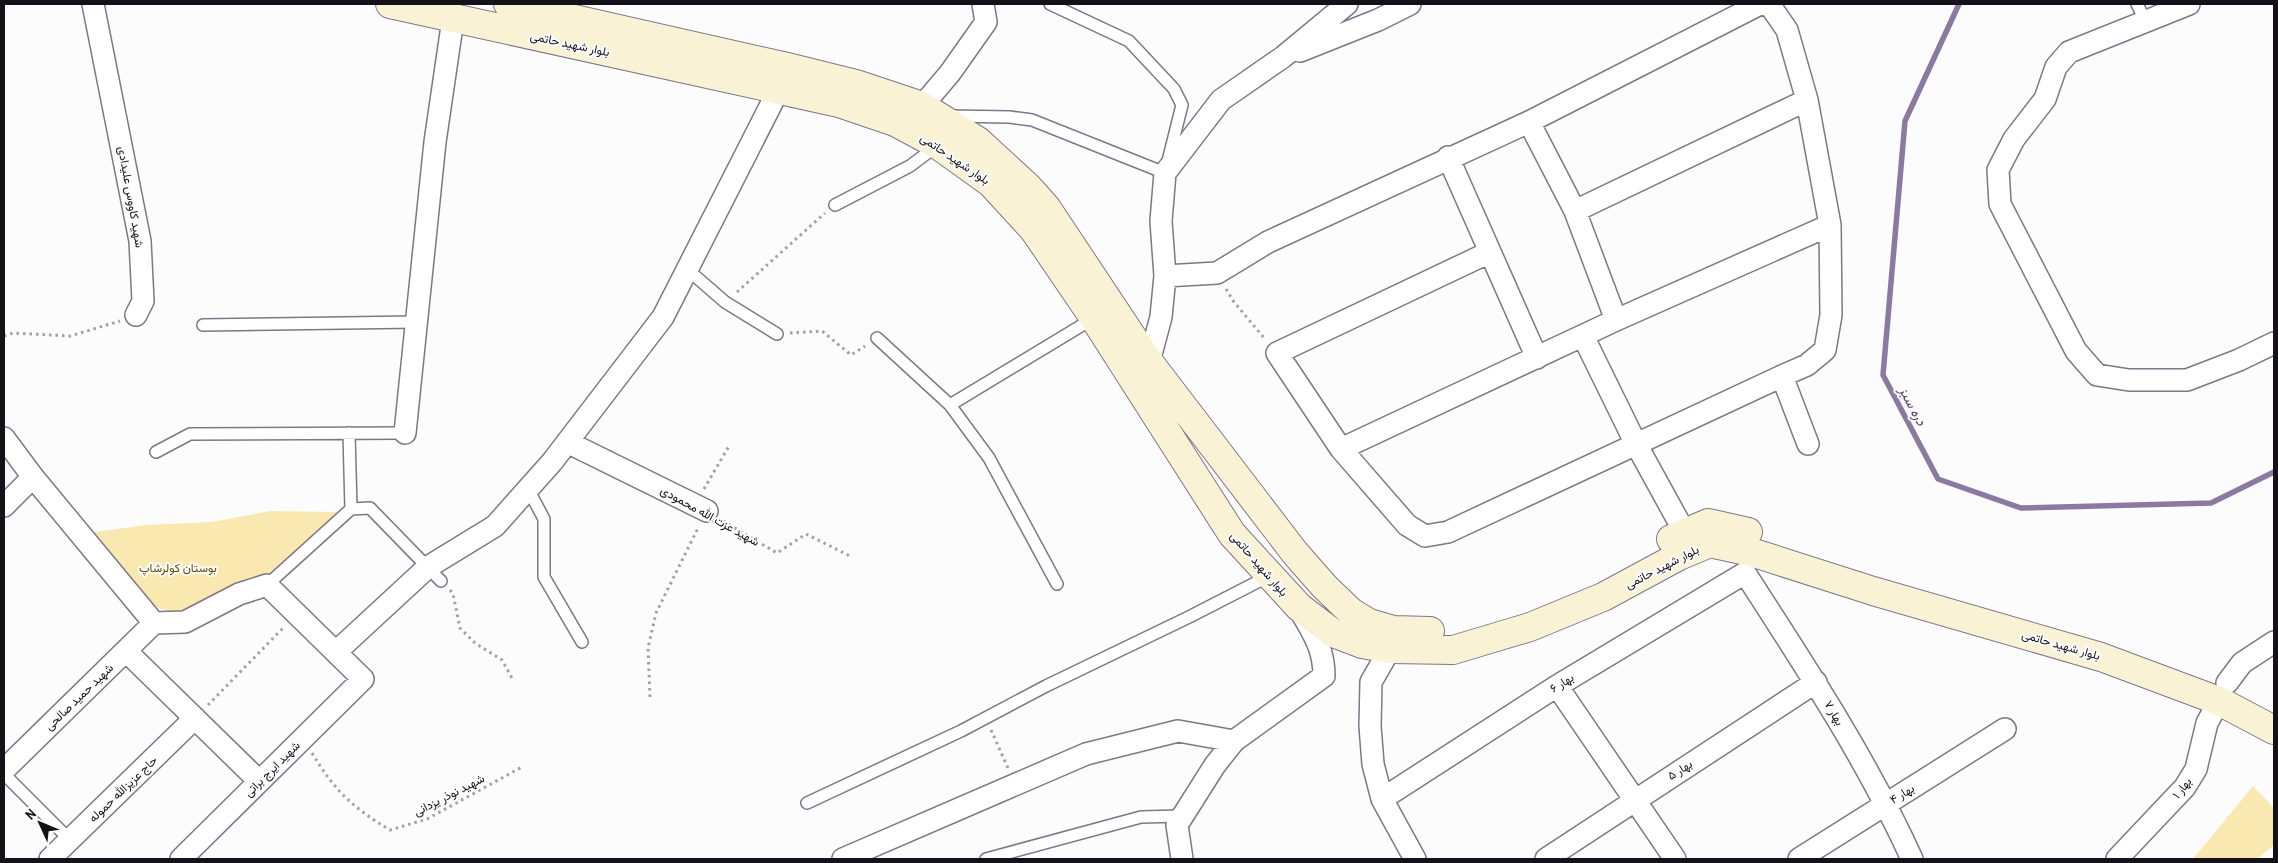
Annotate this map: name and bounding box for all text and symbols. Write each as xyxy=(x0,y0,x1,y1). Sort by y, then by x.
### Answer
street label: بلوار شهید حاتمی xyxy=(529,28,611,60)
street label: بلوار شهید حاتمی xyxy=(917,130,993,188)
street label: شهید کاووس علیدادی xyxy=(114,145,148,249)
water label: دره سبز xyxy=(1895,383,1931,429)
street label: شهید عزت الله محمودی xyxy=(658,482,762,550)
street label: بلوار شهید حاتمی xyxy=(1226,528,1292,600)
street label: بلوار شهید حاتمی xyxy=(1622,541,1702,593)
park label: بوستان کولرشاپ xyxy=(139,560,217,576)
street label: بلوار شهید حاتمی xyxy=(2020,626,2102,664)
street label: شهید حمید صالحی xyxy=(41,660,117,734)
street label: بهار ۶ xyxy=(1547,670,1577,696)
street label: بهار ۷ xyxy=(1820,697,1848,729)
street label: شهید ایرج براتی xyxy=(241,738,304,801)
street label: حاج عزیزالله حموله xyxy=(85,752,161,827)
street label: بهار ۵ xyxy=(1664,756,1696,784)
street label: شهید نوذر یزدانی xyxy=(411,770,487,820)
street label: بهار ۱ xyxy=(2169,774,2195,802)
street label: بهار ۴ xyxy=(1887,780,1917,808)
north arrow xyxy=(15,798,65,848)
text: N xyxy=(21,805,40,823)

